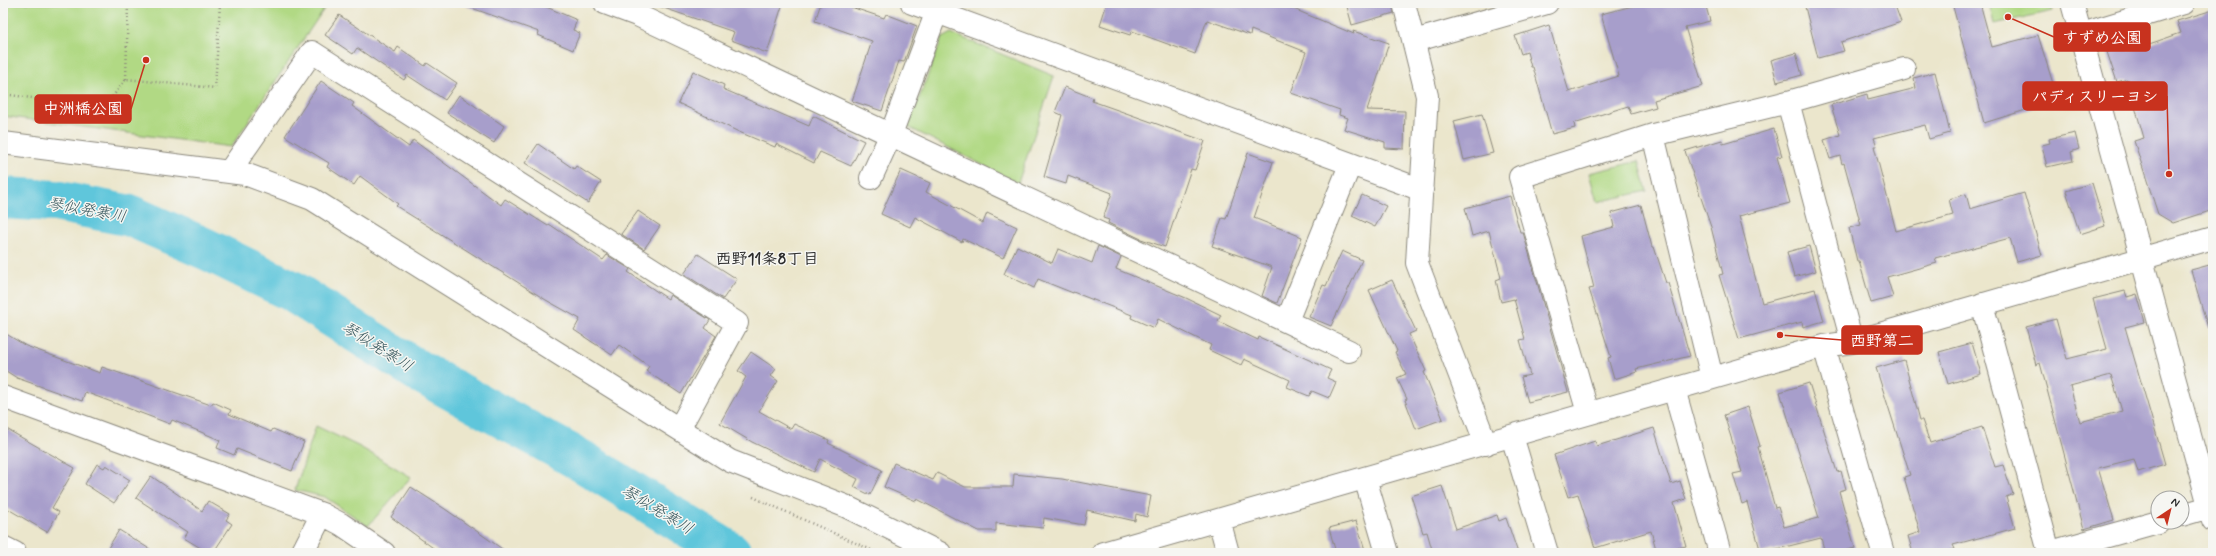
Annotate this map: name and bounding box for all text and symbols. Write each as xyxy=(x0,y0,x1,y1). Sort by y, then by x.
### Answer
callout: すずめ公園 xyxy=(2054,23,2150,51)
text: すずめ公園 xyxy=(2062,28,2142,49)
callout: パディスリーヨシ xyxy=(2023,82,2167,110)
text: パディスリーヨシ xyxy=(2032,87,2158,108)
callout: 中洲橋公園 xyxy=(35,95,131,123)
text: 中洲橋公園 xyxy=(43,99,123,120)
water label: 琴似発寒川 xyxy=(46,193,128,228)
district label: 西野11条8丁目 xyxy=(715,249,819,270)
water label: 琴似発寒川 xyxy=(338,317,417,377)
callout: 西野第二 xyxy=(1842,326,1922,354)
text: 西野第二 xyxy=(1850,331,1914,352)
water label: 琴似発寒川 xyxy=(618,481,697,540)
north arrow xyxy=(2150,490,2190,530)
text: N xyxy=(2168,495,2182,510)

